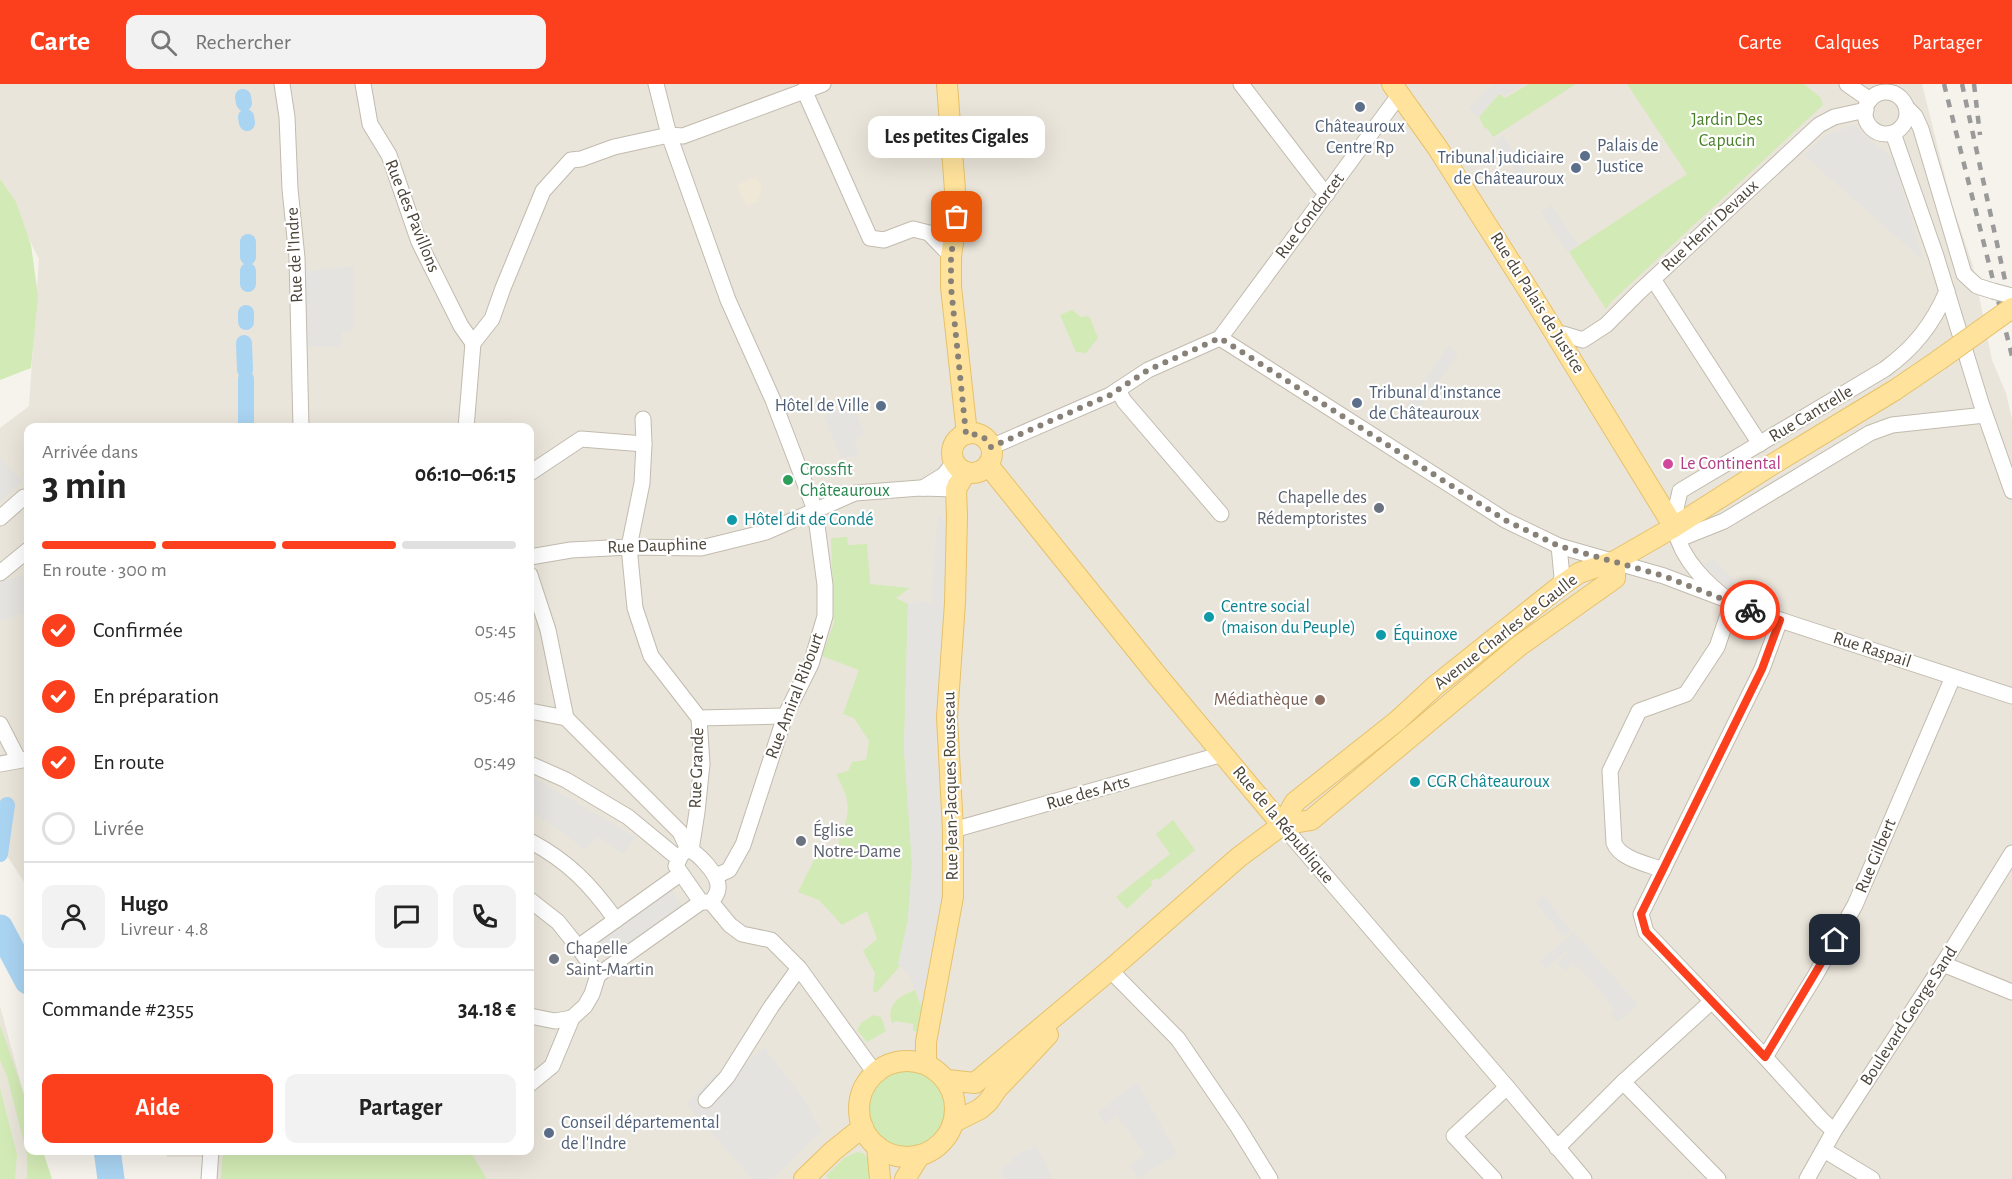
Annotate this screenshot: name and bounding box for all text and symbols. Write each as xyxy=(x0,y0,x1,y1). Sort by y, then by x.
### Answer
search box xyxy=(126,15,546,69)
icon: search xyxy=(147,26,180,59)
text: Carte xyxy=(30,28,90,56)
text: Rechercher xyxy=(195,31,291,53)
text: Carte xyxy=(1738,32,1782,53)
text: Calques xyxy=(1815,32,1879,53)
text: Partager xyxy=(1912,32,1982,53)
marker: Châteauroux Centre Rp xyxy=(1353,100,1367,114)
park label: Jardin Des Capucin xyxy=(1691,111,1763,150)
callout: Les petites Cigales xyxy=(868,115,1046,157)
place label: Châteauroux Centre Rp xyxy=(1315,118,1405,157)
text: Les petites Cigales xyxy=(884,127,1029,147)
place label: Palais de Justice xyxy=(1597,137,1659,176)
place label: Tribunal judiciaire de Châteauroux xyxy=(1437,149,1564,188)
marker: Palais de Justice xyxy=(1578,149,1592,163)
street label: Rue des Pavillons xyxy=(381,157,443,275)
marker: Tribunal judiciaire de Châteauroux xyxy=(1569,161,1583,175)
street label: Rue Condorcet xyxy=(1272,170,1348,262)
street label: Rue Henri Devaux xyxy=(1658,177,1762,275)
pin xyxy=(931,191,982,242)
icon: bag xyxy=(940,200,973,233)
street label: Rue de l'Indre xyxy=(284,207,306,303)
street label: Rue du Palais de Justice xyxy=(1486,229,1588,377)
street label: Rue Cantrelle xyxy=(1766,382,1856,446)
place label: Tribunal d'instance de Châteauroux xyxy=(1369,384,1501,423)
marker: Tribunal d'instance de Châteauroux xyxy=(1350,396,1364,410)
place label: Hôtel de Ville xyxy=(775,397,869,415)
marker: Hôtel de Ville xyxy=(874,399,888,413)
text: Arrivée dans xyxy=(42,442,138,462)
place label: Le Continental xyxy=(1680,455,1781,473)
marker: Le Continental xyxy=(1661,457,1675,471)
place label: Crossfit Châteauroux xyxy=(800,461,890,500)
text: 06:10–06:15 xyxy=(415,463,516,485)
text: 3 min xyxy=(42,467,127,506)
marker: Crossfit Châteauroux xyxy=(781,473,795,487)
place label: Chapelle des Rédemptoristes xyxy=(1257,489,1367,528)
marker: Chapelle des Rédemptoristes xyxy=(1372,501,1386,515)
place label: Hôtel dit de Condé xyxy=(744,511,874,529)
marker: Hôtel dit de Condé xyxy=(725,513,739,527)
street label: Rue Dauphine xyxy=(607,535,707,557)
text: En route · 300 m xyxy=(42,560,167,580)
street label: Avenue Charles de Gaulle xyxy=(1431,571,1581,693)
courier xyxy=(1720,580,1780,640)
icon: bike xyxy=(1734,594,1767,627)
place label: Centre social (maison du Peuple) xyxy=(1221,598,1356,637)
marker: Centre social (maison du Peuple) xyxy=(1202,610,1216,624)
icon: check xyxy=(42,614,75,647)
text: Confirmée xyxy=(93,619,183,641)
text: 05:45 xyxy=(475,620,516,640)
place label: Équinoxe xyxy=(1393,623,1458,644)
marker: Équinoxe xyxy=(1374,628,1388,642)
street label: Rue Raspail xyxy=(1831,629,1913,671)
street label: Rue Amiral Ribourt xyxy=(763,630,827,761)
icon: check xyxy=(42,680,75,713)
text: En préparation xyxy=(93,685,219,707)
text: 05:46 xyxy=(473,686,516,706)
street label: Rue Jean-Jacques Rousseau xyxy=(940,691,962,881)
place label: Médiathèque xyxy=(1214,691,1308,709)
marker: Médiathèque xyxy=(1313,693,1327,707)
street label: Rue Grande xyxy=(687,727,707,809)
icon: check xyxy=(42,746,75,779)
text: En route xyxy=(93,751,164,773)
text: 05:49 xyxy=(473,752,516,772)
street label: Rue de la République xyxy=(1229,763,1337,887)
street label: Rue des Arts xyxy=(1044,773,1132,813)
place label: CGR Châteauroux xyxy=(1427,773,1550,791)
marker: CGR Châteauroux xyxy=(1408,775,1422,789)
street label: Rue Gilbert xyxy=(1852,816,1900,896)
text: Livrée xyxy=(93,817,144,839)
place label: Église Notre-Dame xyxy=(813,819,901,861)
marker: Église Notre-Dame xyxy=(794,834,808,848)
button: person xyxy=(42,885,105,948)
button: chat xyxy=(375,885,438,948)
button: phone xyxy=(453,885,516,948)
text: Hugo xyxy=(120,893,168,915)
pin xyxy=(1809,914,1860,965)
text: Livreur · 4.8 xyxy=(120,919,209,939)
icon: home xyxy=(1818,923,1851,956)
place label: Chapelle Saint-Martin xyxy=(566,940,654,979)
street label: Boulevard George Sand xyxy=(1857,943,1961,1089)
marker: Chapelle Saint-Martin xyxy=(547,952,561,966)
text: Commande #2355 xyxy=(42,998,194,1020)
text: 34.18 € xyxy=(458,998,516,1020)
button: Aide xyxy=(42,1074,273,1143)
button: Partager xyxy=(285,1074,516,1143)
place label: Conseil départemental de l'Indre xyxy=(561,1114,720,1153)
marker: Conseil départemental de l'Indre xyxy=(542,1126,556,1140)

